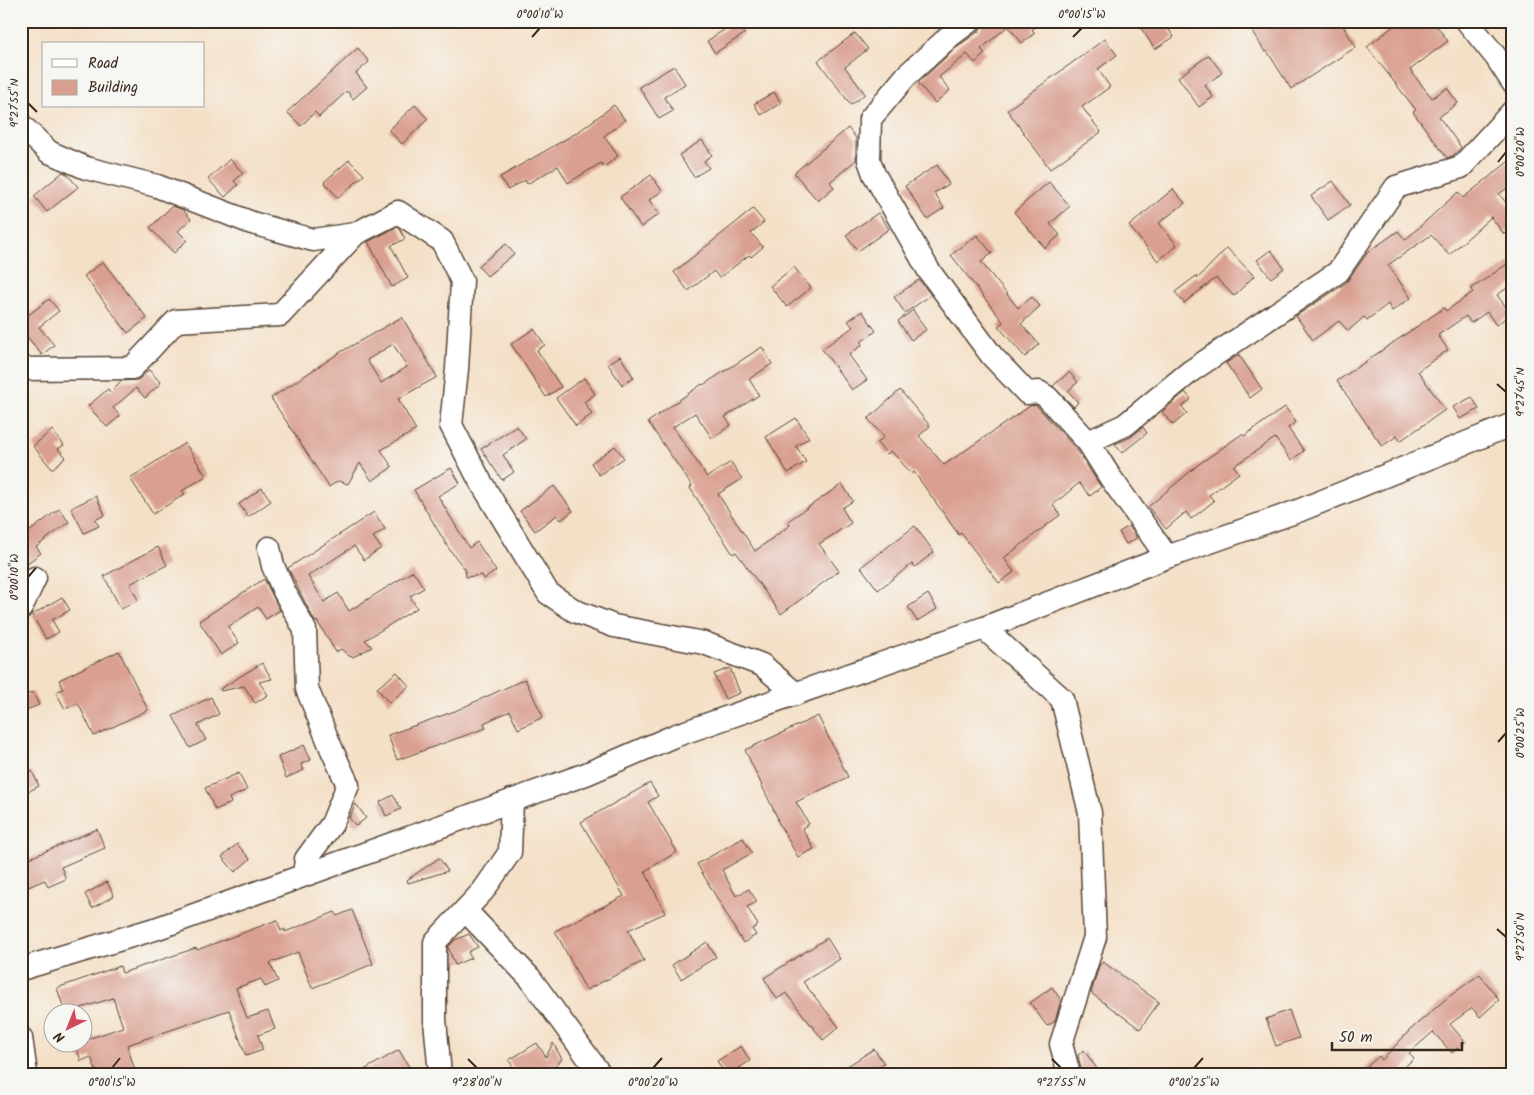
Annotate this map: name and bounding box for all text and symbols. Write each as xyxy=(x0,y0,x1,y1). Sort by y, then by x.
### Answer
text: 0°00'10"W xyxy=(517,5,563,24)
text: 0°00'15"W xyxy=(1058,5,1106,24)
legend xyxy=(42,42,205,108)
text: Road xyxy=(88,52,119,76)
text: Building xyxy=(88,76,138,100)
text: 9°27'55"N xyxy=(5,78,24,128)
text: 0°00'20"W xyxy=(1511,127,1530,177)
text: 9°27'45"N xyxy=(1511,367,1530,417)
text: 0°00'10"W xyxy=(5,554,24,600)
text: 0°00'25"W xyxy=(1511,708,1530,758)
text: 9°27'50"N xyxy=(1511,913,1530,961)
north arrow xyxy=(42,1002,92,1052)
scale bar xyxy=(1332,1020,1462,1052)
text: N xyxy=(49,1026,71,1048)
text: 50 m xyxy=(1339,1026,1373,1050)
text: 0°00'15"W xyxy=(88,1073,136,1092)
text: 9°28'00"N xyxy=(452,1073,502,1092)
text: 0°00'20"W xyxy=(628,1073,678,1092)
text: 9°27'55"N xyxy=(1036,1073,1086,1092)
text: 0°00'25"W xyxy=(1169,1073,1219,1092)

